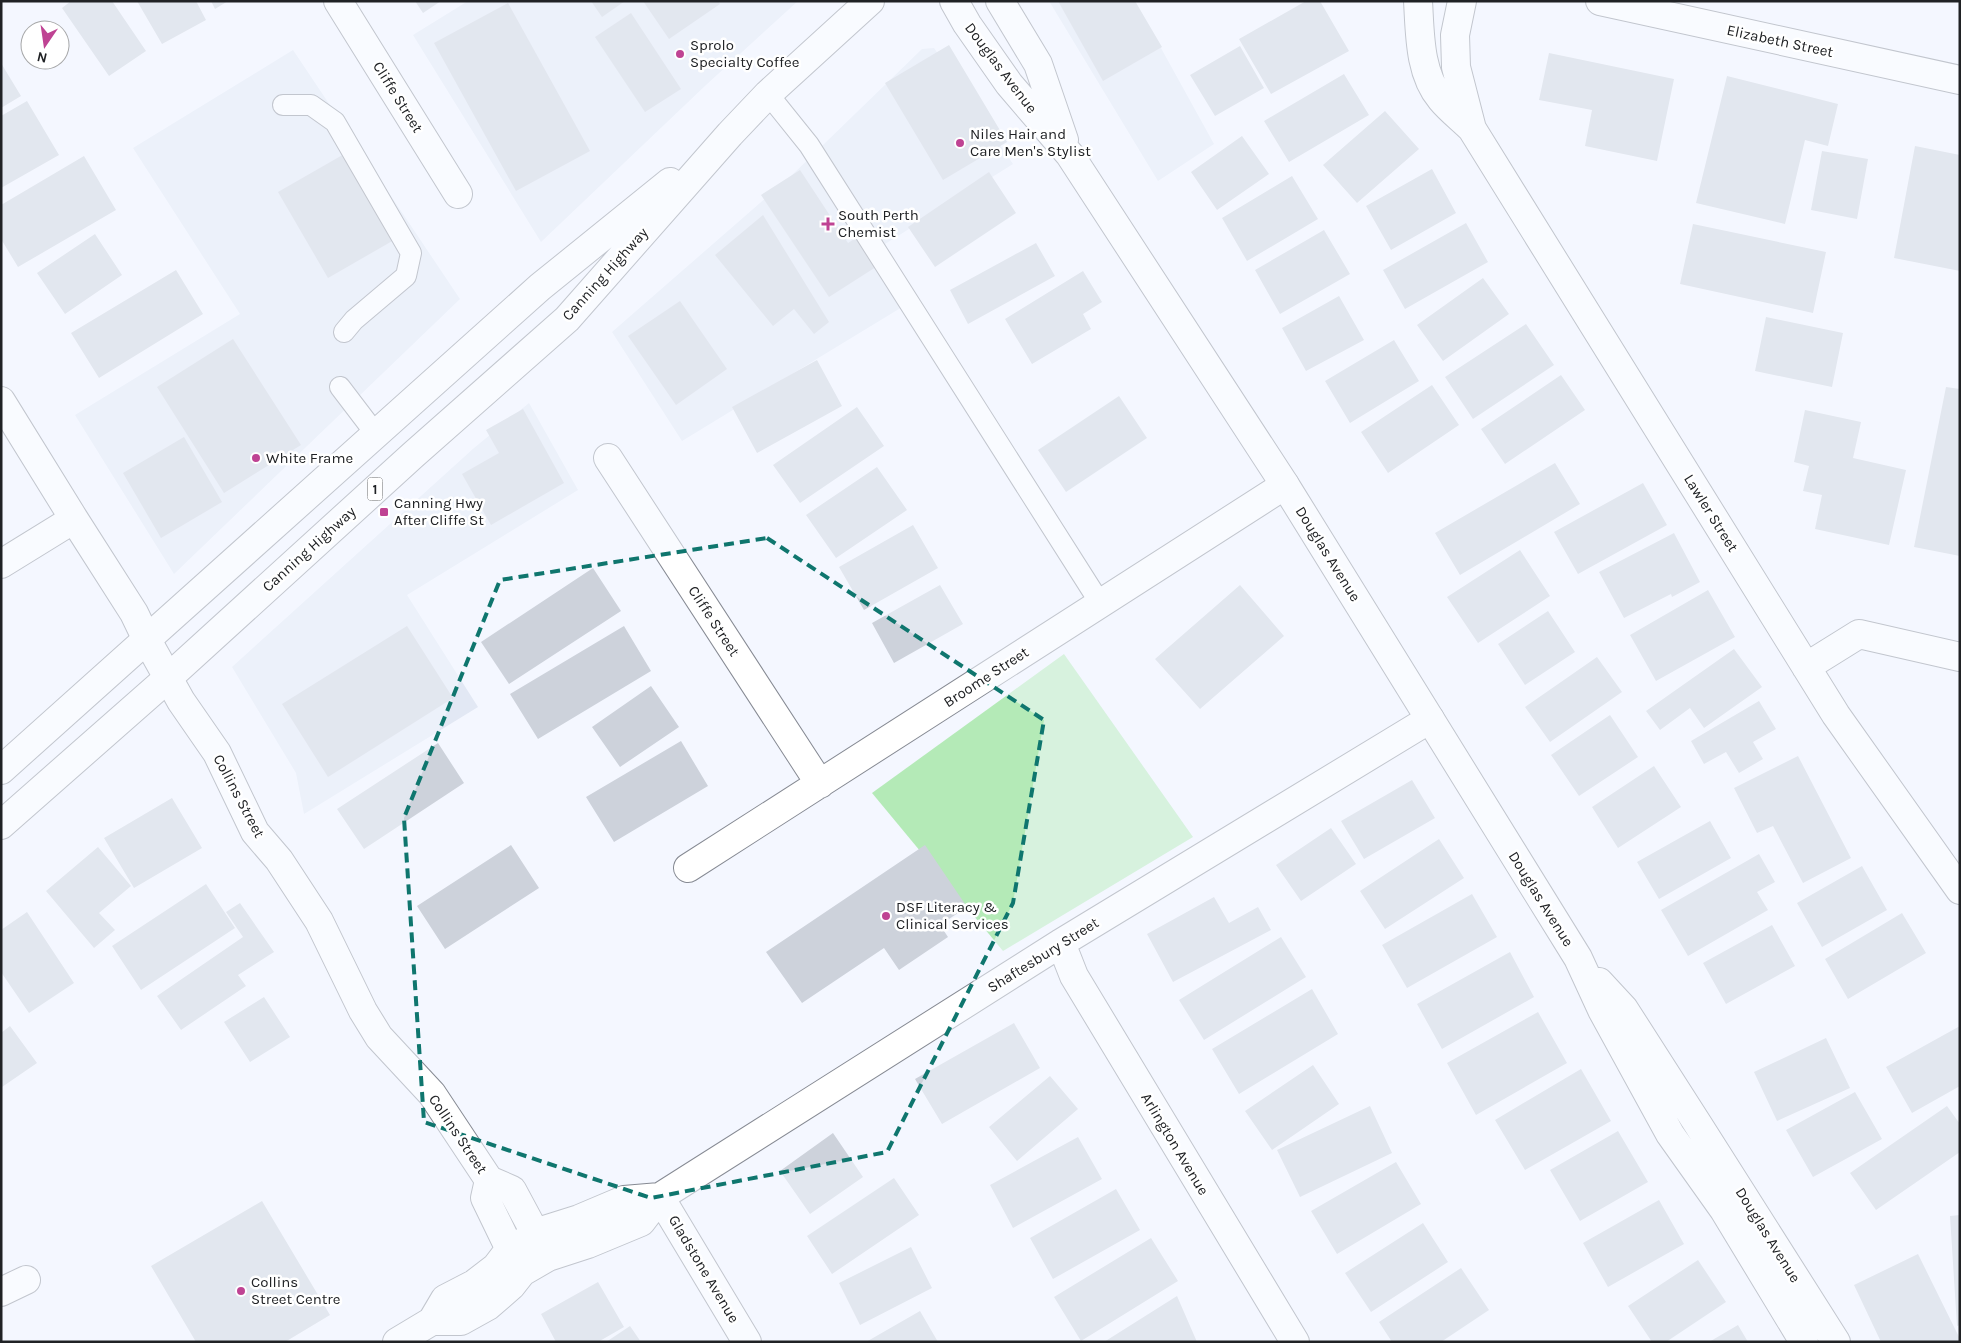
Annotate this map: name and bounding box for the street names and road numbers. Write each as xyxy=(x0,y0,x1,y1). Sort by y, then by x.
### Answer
street label: Douglas Avenue xyxy=(961,19,1041,117)
street label: Elizabeth Street xyxy=(1725,21,1835,61)
street label: Cliffe Street xyxy=(369,58,427,136)
street label: Canning Highway xyxy=(558,224,652,324)
street label: Lawler Street xyxy=(1680,471,1742,555)
road number: 1 xyxy=(368,478,382,500)
street label: Canning Highway xyxy=(259,502,359,596)
street label: Douglas Avenue xyxy=(1292,503,1364,605)
street label: Cliffe Street xyxy=(685,582,744,660)
street label: Broome Street xyxy=(940,643,1032,711)
street label: Collins Street xyxy=(209,751,269,841)
street label: Douglas Avenue xyxy=(1505,848,1577,950)
street label: Shaftesbury Street xyxy=(984,913,1102,997)
street label: Arlington Avenue xyxy=(1137,1090,1213,1198)
street label: Collins Street xyxy=(425,1091,491,1177)
street label: Douglas Avenue xyxy=(1732,1184,1804,1286)
street label: Gladstone Avenue xyxy=(665,1212,743,1326)

